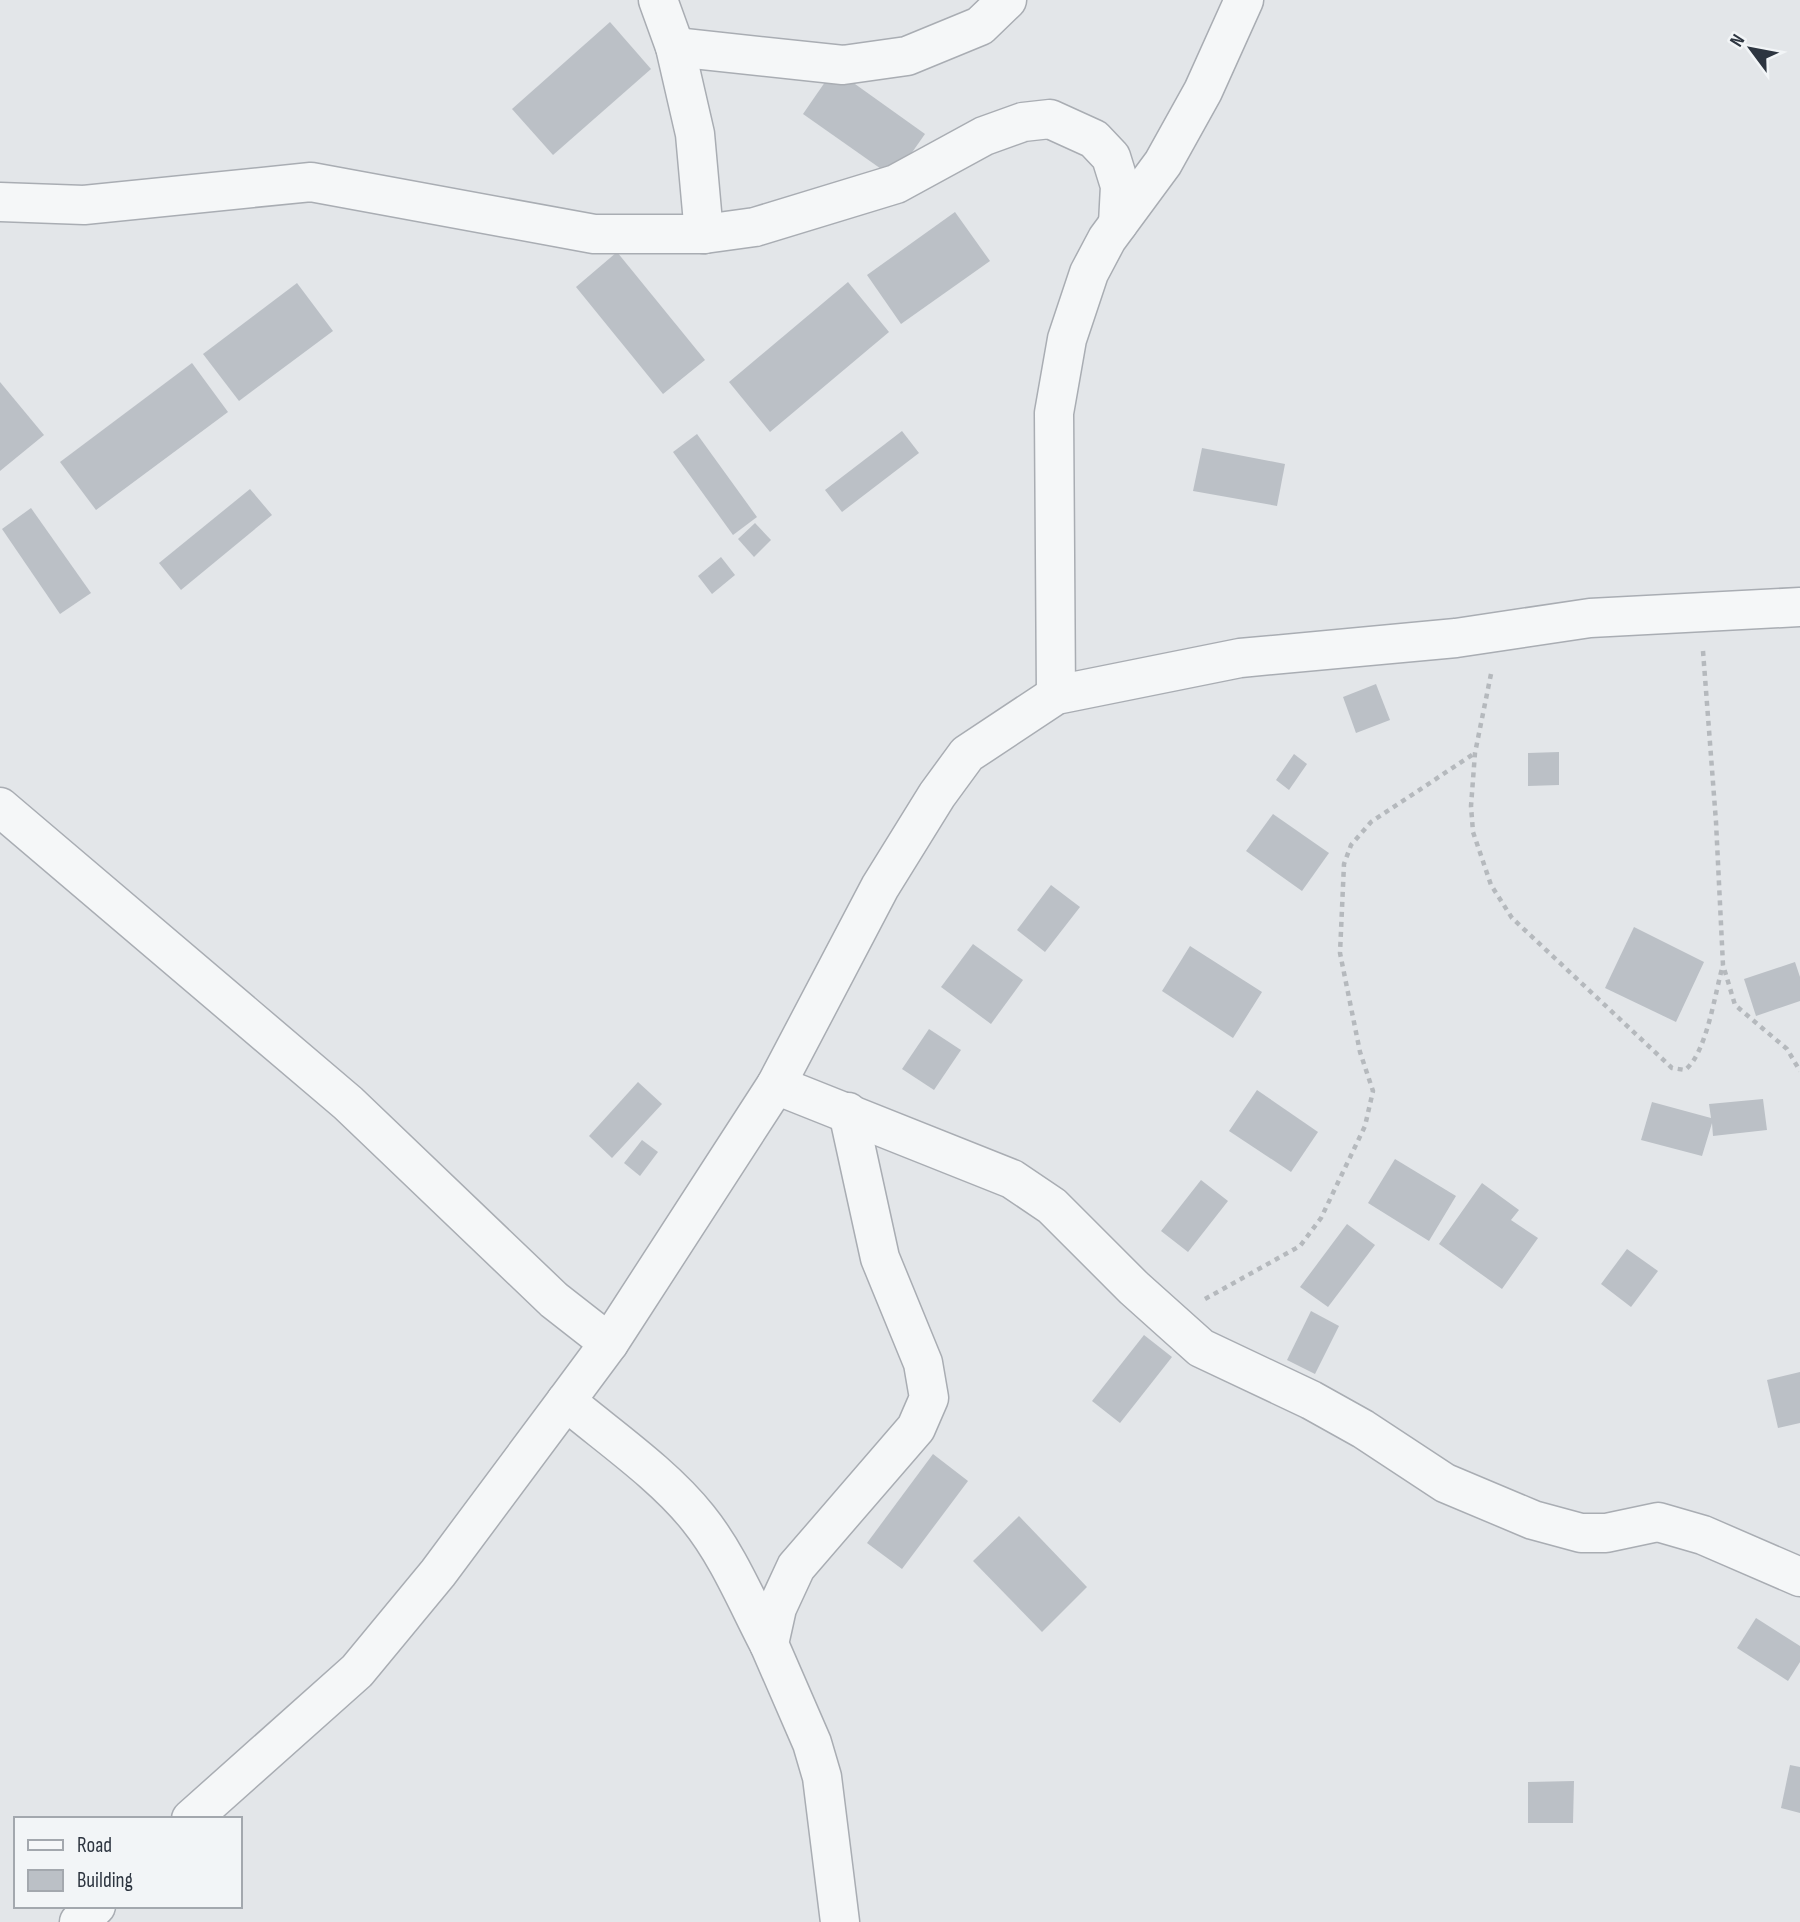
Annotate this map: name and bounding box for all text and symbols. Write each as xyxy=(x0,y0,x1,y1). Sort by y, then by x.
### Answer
north arrow xyxy=(1716,14,1786,84)
text: N xyxy=(1725,30,1750,51)
legend xyxy=(14,1817,242,1908)
text: Road xyxy=(77,1833,112,1858)
text: Building xyxy=(77,1868,133,1893)

